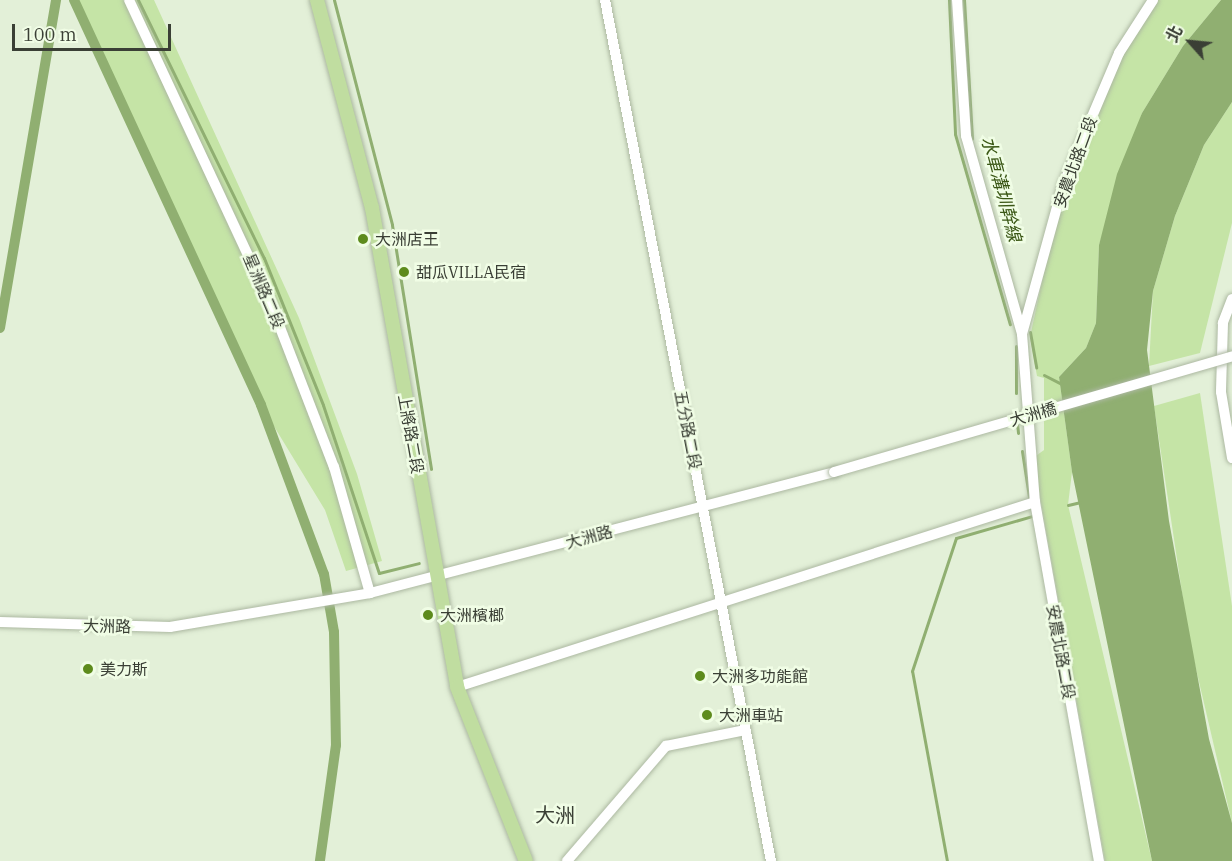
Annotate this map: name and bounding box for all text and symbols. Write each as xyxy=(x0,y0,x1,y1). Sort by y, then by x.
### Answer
scale bar xyxy=(15,12,174,50)
north arrow xyxy=(1160,12,1220,72)
text: 北 xyxy=(1161,22,1187,46)
text: 100 m xyxy=(23,23,77,46)
street label: 安農北路二段 xyxy=(1050,114,1100,210)
water label: 水車溝圳幹線 xyxy=(977,134,1025,244)
place label: 大洲店王 xyxy=(375,229,439,249)
marker: 大洲店王 xyxy=(356,232,370,246)
street label: 星洲路二段 xyxy=(240,250,288,332)
place label: 甜瓜VILLA民宿 xyxy=(416,262,526,282)
marker: 甜瓜VILLA民宿 xyxy=(397,265,411,279)
street label: 五分路二段 xyxy=(671,389,705,471)
street label: 上將路二段 xyxy=(395,393,427,475)
street label: 大洲橋 xyxy=(1007,398,1059,430)
street label: 大洲路 xyxy=(563,522,615,552)
street label: 安農北路二段 xyxy=(1043,603,1079,701)
place label: 大洲檳榔 xyxy=(440,605,504,625)
marker: 大洲檳榔 xyxy=(421,608,435,622)
street label: 大洲路 xyxy=(83,616,131,636)
place label: 美力斯 xyxy=(100,659,148,679)
marker: 美力斯 xyxy=(81,662,95,676)
place label: 大洲多功能館 xyxy=(712,666,808,686)
marker: 大洲多功能館 xyxy=(693,669,707,683)
place label: 大洲車站 xyxy=(719,705,783,725)
marker: 大洲車站 xyxy=(700,708,714,722)
district label: 大洲 xyxy=(535,802,575,826)

